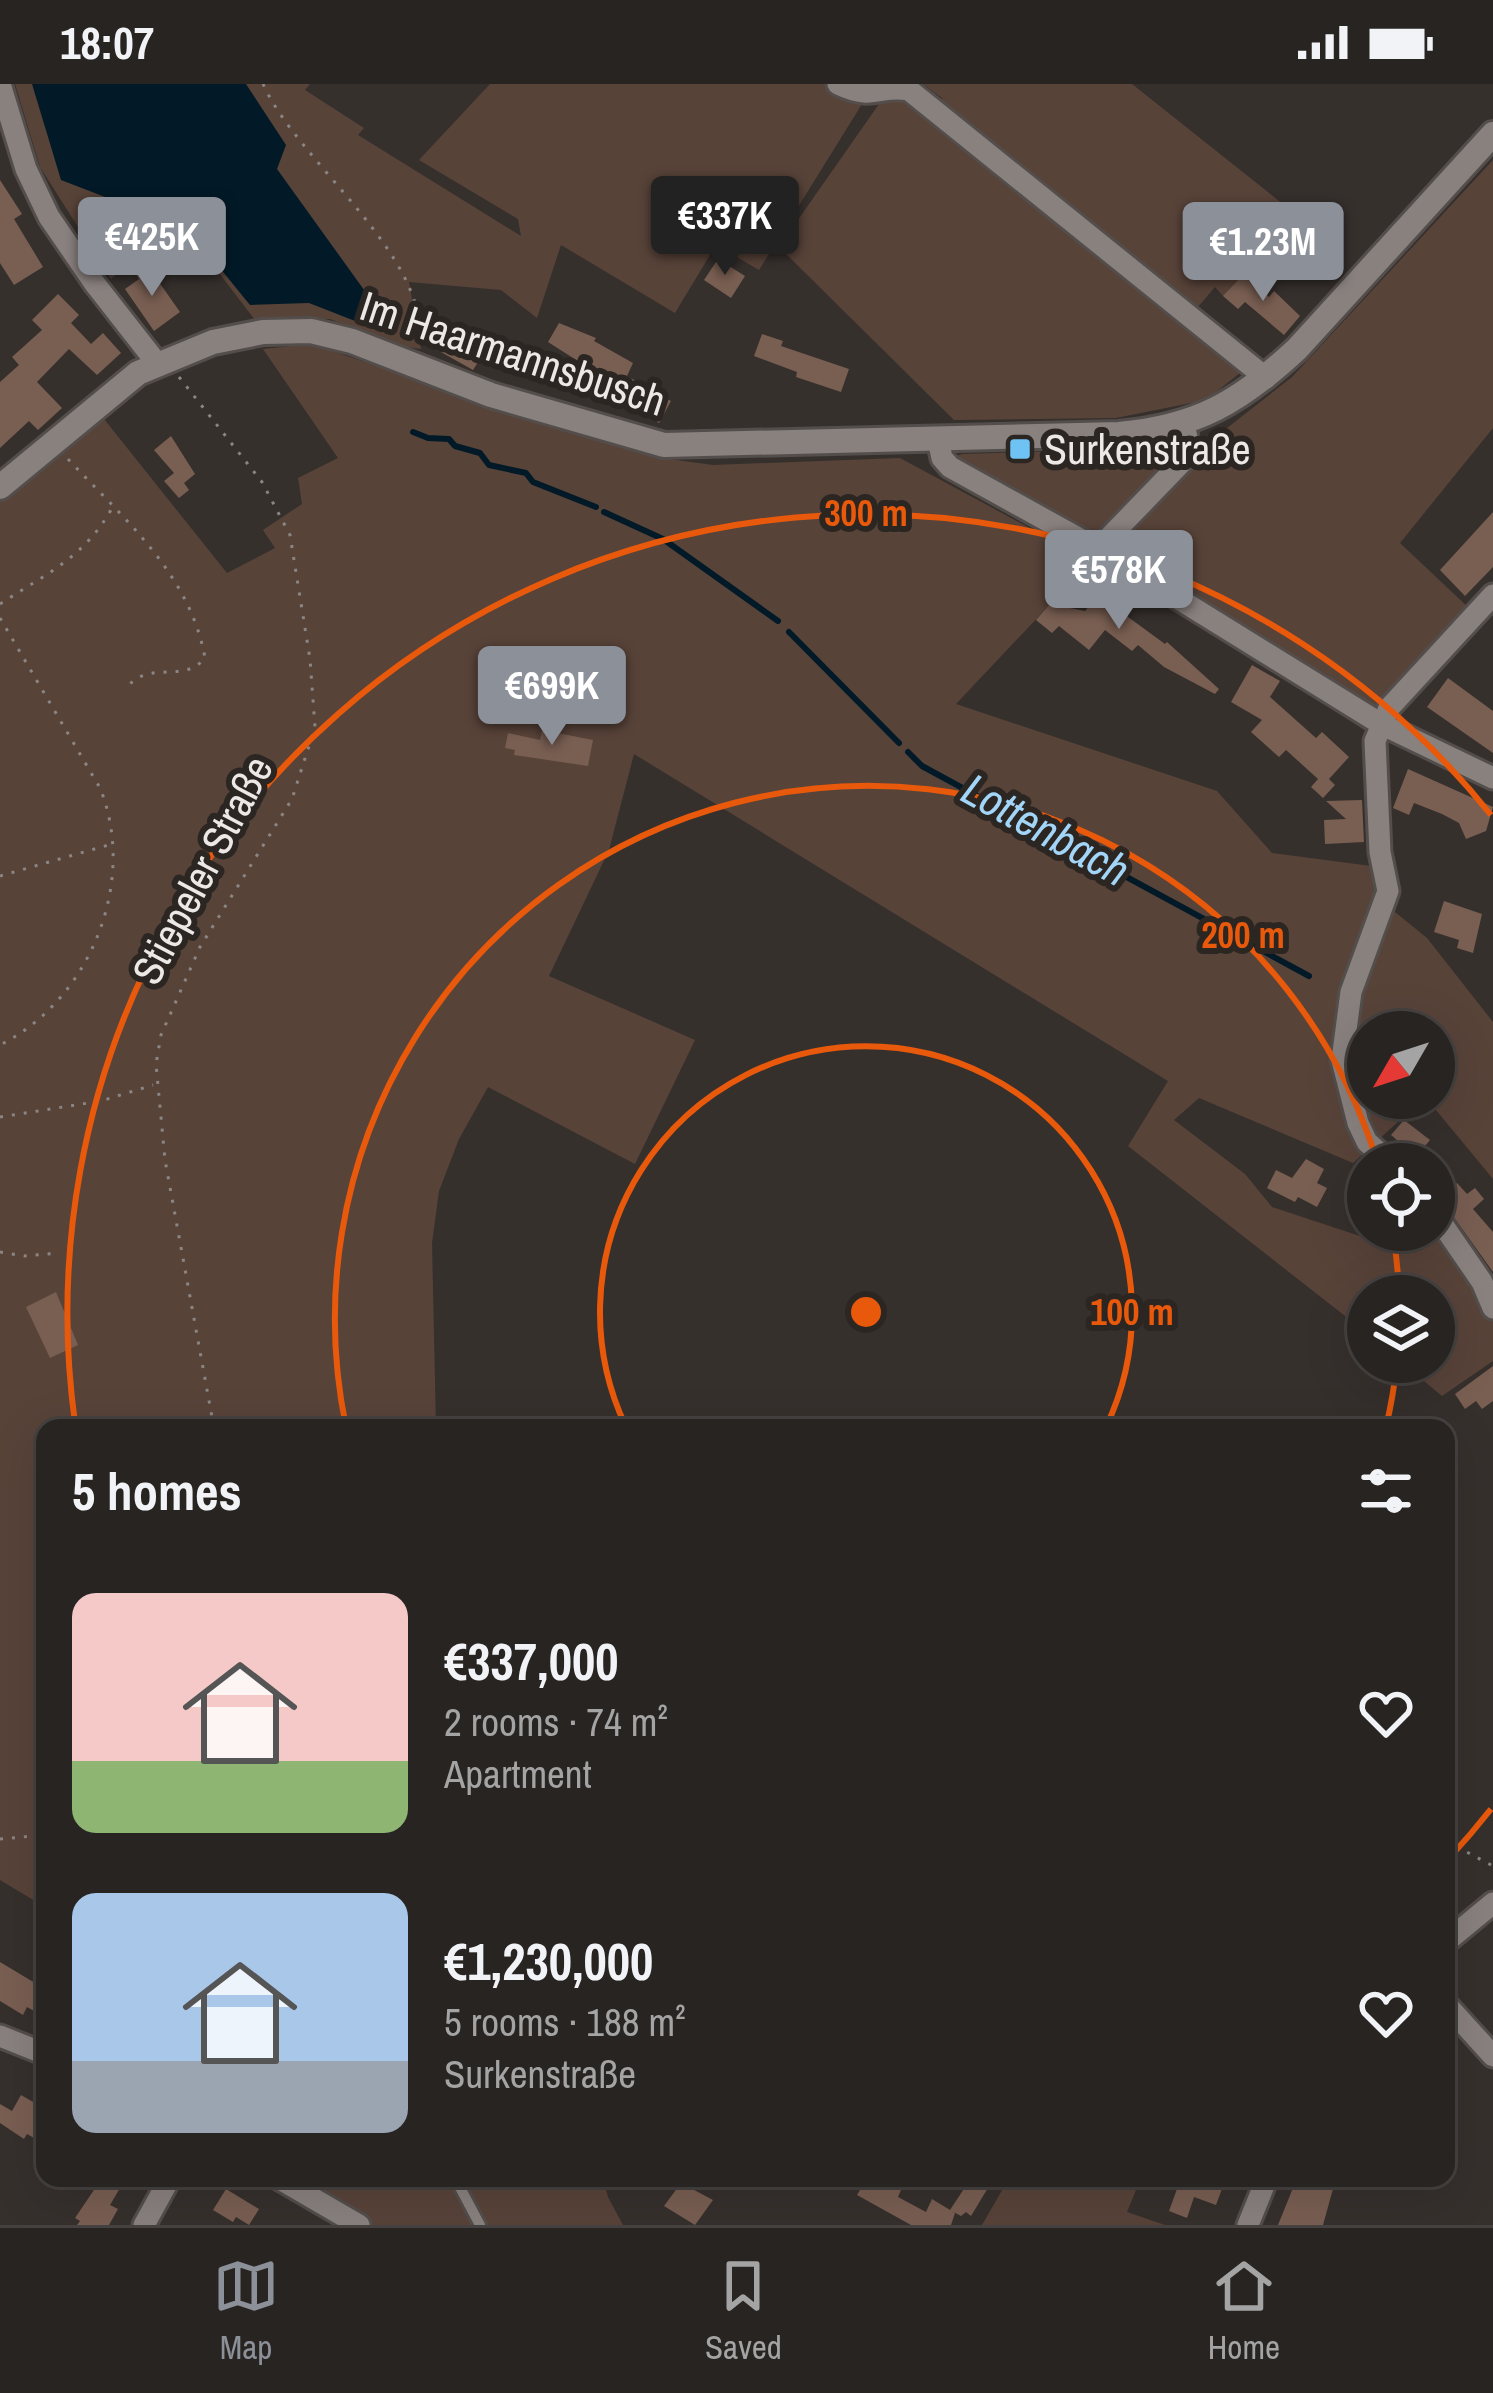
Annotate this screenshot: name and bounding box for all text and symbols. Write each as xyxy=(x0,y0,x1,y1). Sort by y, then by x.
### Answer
text: 18:07 xyxy=(60,12,154,73)
pin: €337K xyxy=(641,176,809,278)
text: €337K xyxy=(678,189,772,241)
pin: €425K xyxy=(68,197,236,299)
pin: €1.23M xyxy=(1165,202,1361,304)
text: €425K xyxy=(105,210,199,262)
text: €1.23M xyxy=(1210,215,1316,267)
street label: Im Haarmannsbusch xyxy=(353,277,673,429)
place label: Surkenstraße xyxy=(1044,421,1251,477)
marker: Surkenstraße xyxy=(1007,436,1033,462)
text: 300 m xyxy=(824,489,908,537)
pin: €578K xyxy=(1035,530,1203,632)
text: €578K xyxy=(1072,543,1166,595)
pin: €699K xyxy=(468,646,636,748)
text: €699K xyxy=(505,659,599,711)
street label: Stiepeler Straße xyxy=(118,746,286,994)
water label: Lottenbach xyxy=(951,758,1141,900)
text: 200 m xyxy=(1201,911,1285,959)
north arrow xyxy=(1347,1011,1455,1119)
map controls xyxy=(1347,1011,1455,1383)
button: locate xyxy=(1347,1143,1455,1251)
button: layers xyxy=(1347,1275,1455,1383)
text: 100 m xyxy=(1090,1288,1174,1336)
centre of rings xyxy=(845,1291,887,1333)
text: 5 homes xyxy=(72,1457,242,1526)
icon: filters xyxy=(1353,1458,1419,1524)
text: €337,000 xyxy=(444,1627,618,1696)
icon: home xyxy=(168,1641,312,1785)
icon: heart xyxy=(1353,1680,1419,1746)
text: 2 rooms · 74 m² xyxy=(444,1696,668,1748)
text: Apartment xyxy=(444,1748,592,1800)
text: €1,230,000 xyxy=(444,1927,653,1996)
icon: home xyxy=(168,1941,312,2085)
icon: heart xyxy=(1353,1980,1419,2046)
text: 5 rooms · 188 m² xyxy=(444,1996,686,2048)
text: Surkenstraße xyxy=(444,2048,636,2100)
tab: Map xyxy=(213,2253,279,2369)
tab: Saved xyxy=(705,2253,782,2369)
tab: Home xyxy=(1208,2253,1280,2369)

